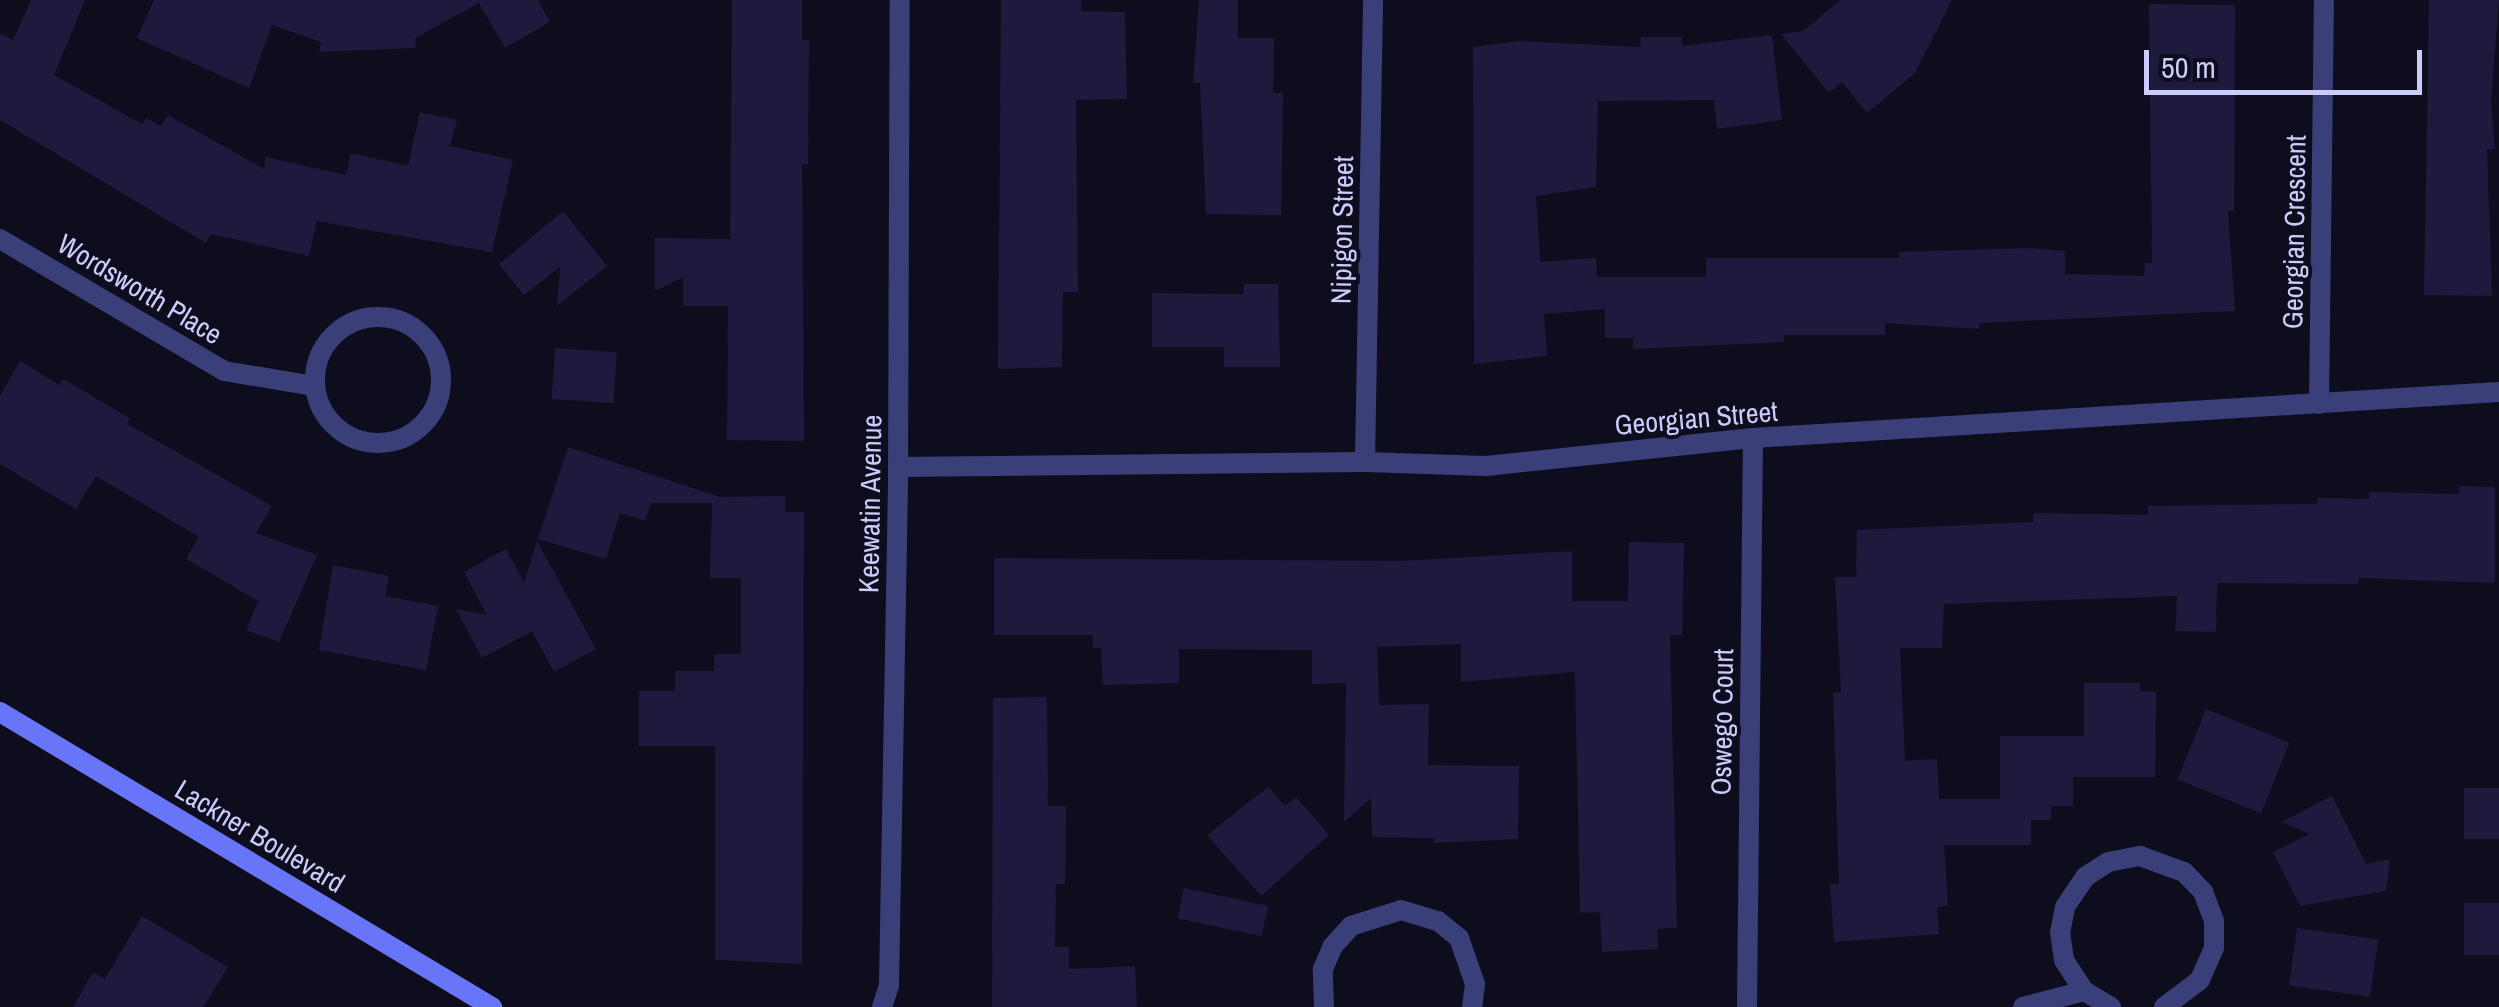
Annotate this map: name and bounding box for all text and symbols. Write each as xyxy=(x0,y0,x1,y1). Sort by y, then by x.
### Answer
scale bar xyxy=(2149,30,2426,92)
text: 50 m xyxy=(2161,47,2216,87)
street label: Georgian Crescent xyxy=(2276,135,2312,329)
street label: Nipigon Street xyxy=(1324,156,1360,304)
street label: Wordsworth Place xyxy=(52,227,228,351)
street label: Georgian Street xyxy=(1613,394,1779,442)
street label: Keewatin Avenue xyxy=(852,414,888,594)
street label: Oswego Court xyxy=(1704,648,1740,796)
street label: Lackner Boulevard xyxy=(169,772,351,900)

